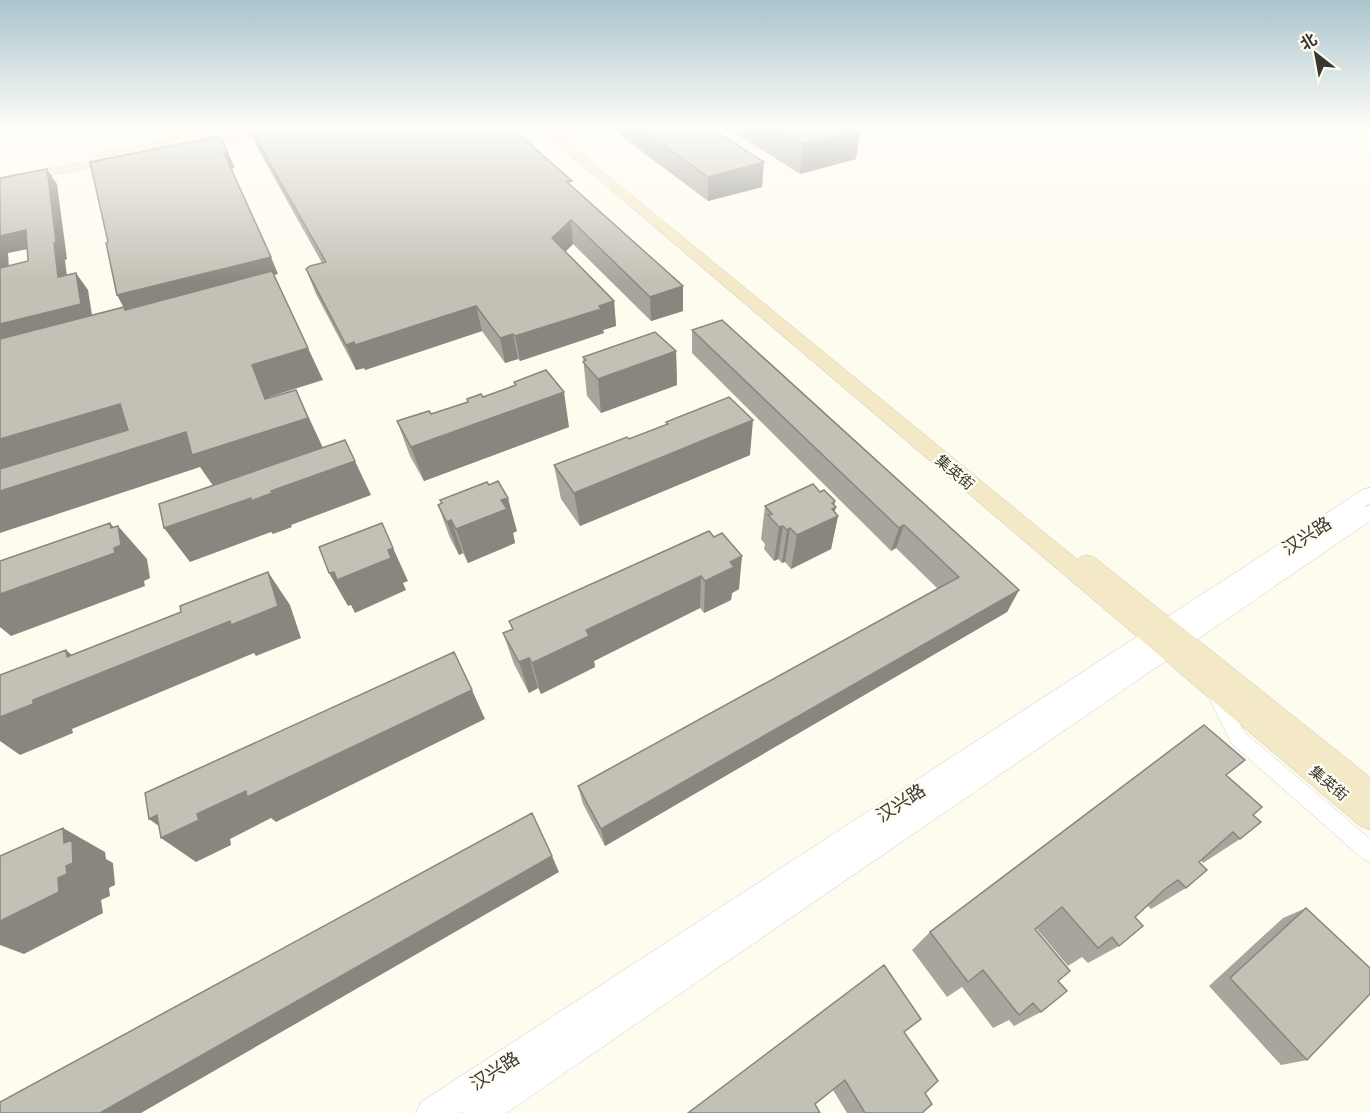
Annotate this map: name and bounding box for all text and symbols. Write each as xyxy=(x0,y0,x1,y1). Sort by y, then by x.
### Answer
north arrow xyxy=(1286,24,1346,84)
text: 北 xyxy=(1297,29,1320,54)
street label: 集英街 xyxy=(932,450,978,494)
street label: 汉兴路 xyxy=(1278,512,1336,560)
street label: 集英街 xyxy=(1306,761,1352,805)
street label: 汉兴路 xyxy=(872,779,930,827)
street label: 汉兴路 xyxy=(466,1047,524,1095)

